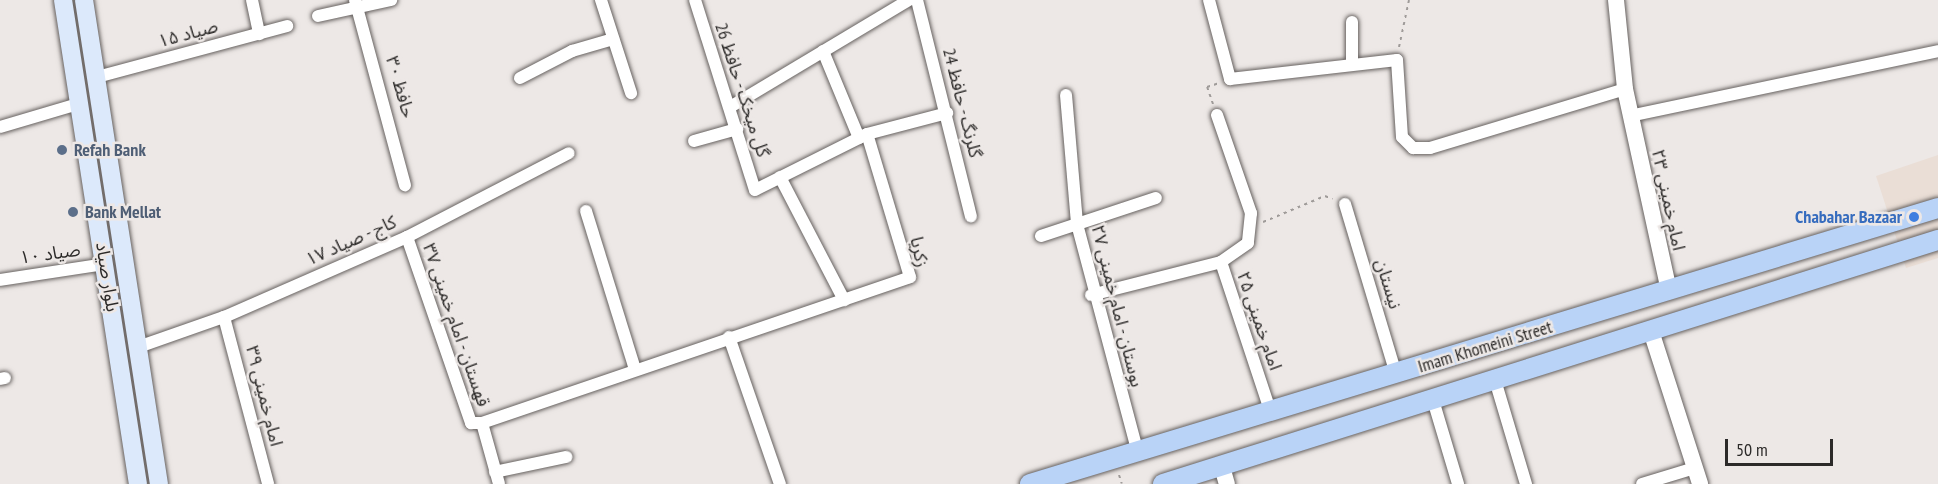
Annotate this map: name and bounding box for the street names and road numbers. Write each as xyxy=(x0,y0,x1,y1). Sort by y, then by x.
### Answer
street label: صیاد ۱۵ xyxy=(156,16,220,52)
street label: گل میخک - حافظ 26 xyxy=(710,19,774,161)
street label: گلرنگ - حافظ 24 xyxy=(938,45,986,161)
street label: حافظ ۳۰ xyxy=(381,54,419,120)
street label: امام خمینی ۲۳ xyxy=(1647,147,1689,253)
street label: کاج - صیاد ۱۷ xyxy=(302,211,400,271)
street label: بوستان - امام خمینی ۲۷ xyxy=(1086,222,1148,390)
street label: زکریا xyxy=(905,235,933,269)
street label: صیاد ۱۰ xyxy=(18,239,82,269)
street label: قهستان - امام خمینی ۳۷ xyxy=(418,240,494,410)
street label: بلوار صیاد xyxy=(91,241,123,313)
street label: نیستان xyxy=(1370,256,1406,312)
street label: امام خمینی ۲۵ xyxy=(1232,269,1286,373)
street label: Imam Khomeini Street xyxy=(1415,316,1555,378)
street label: امام خمینی ۳۹ xyxy=(241,343,287,449)

